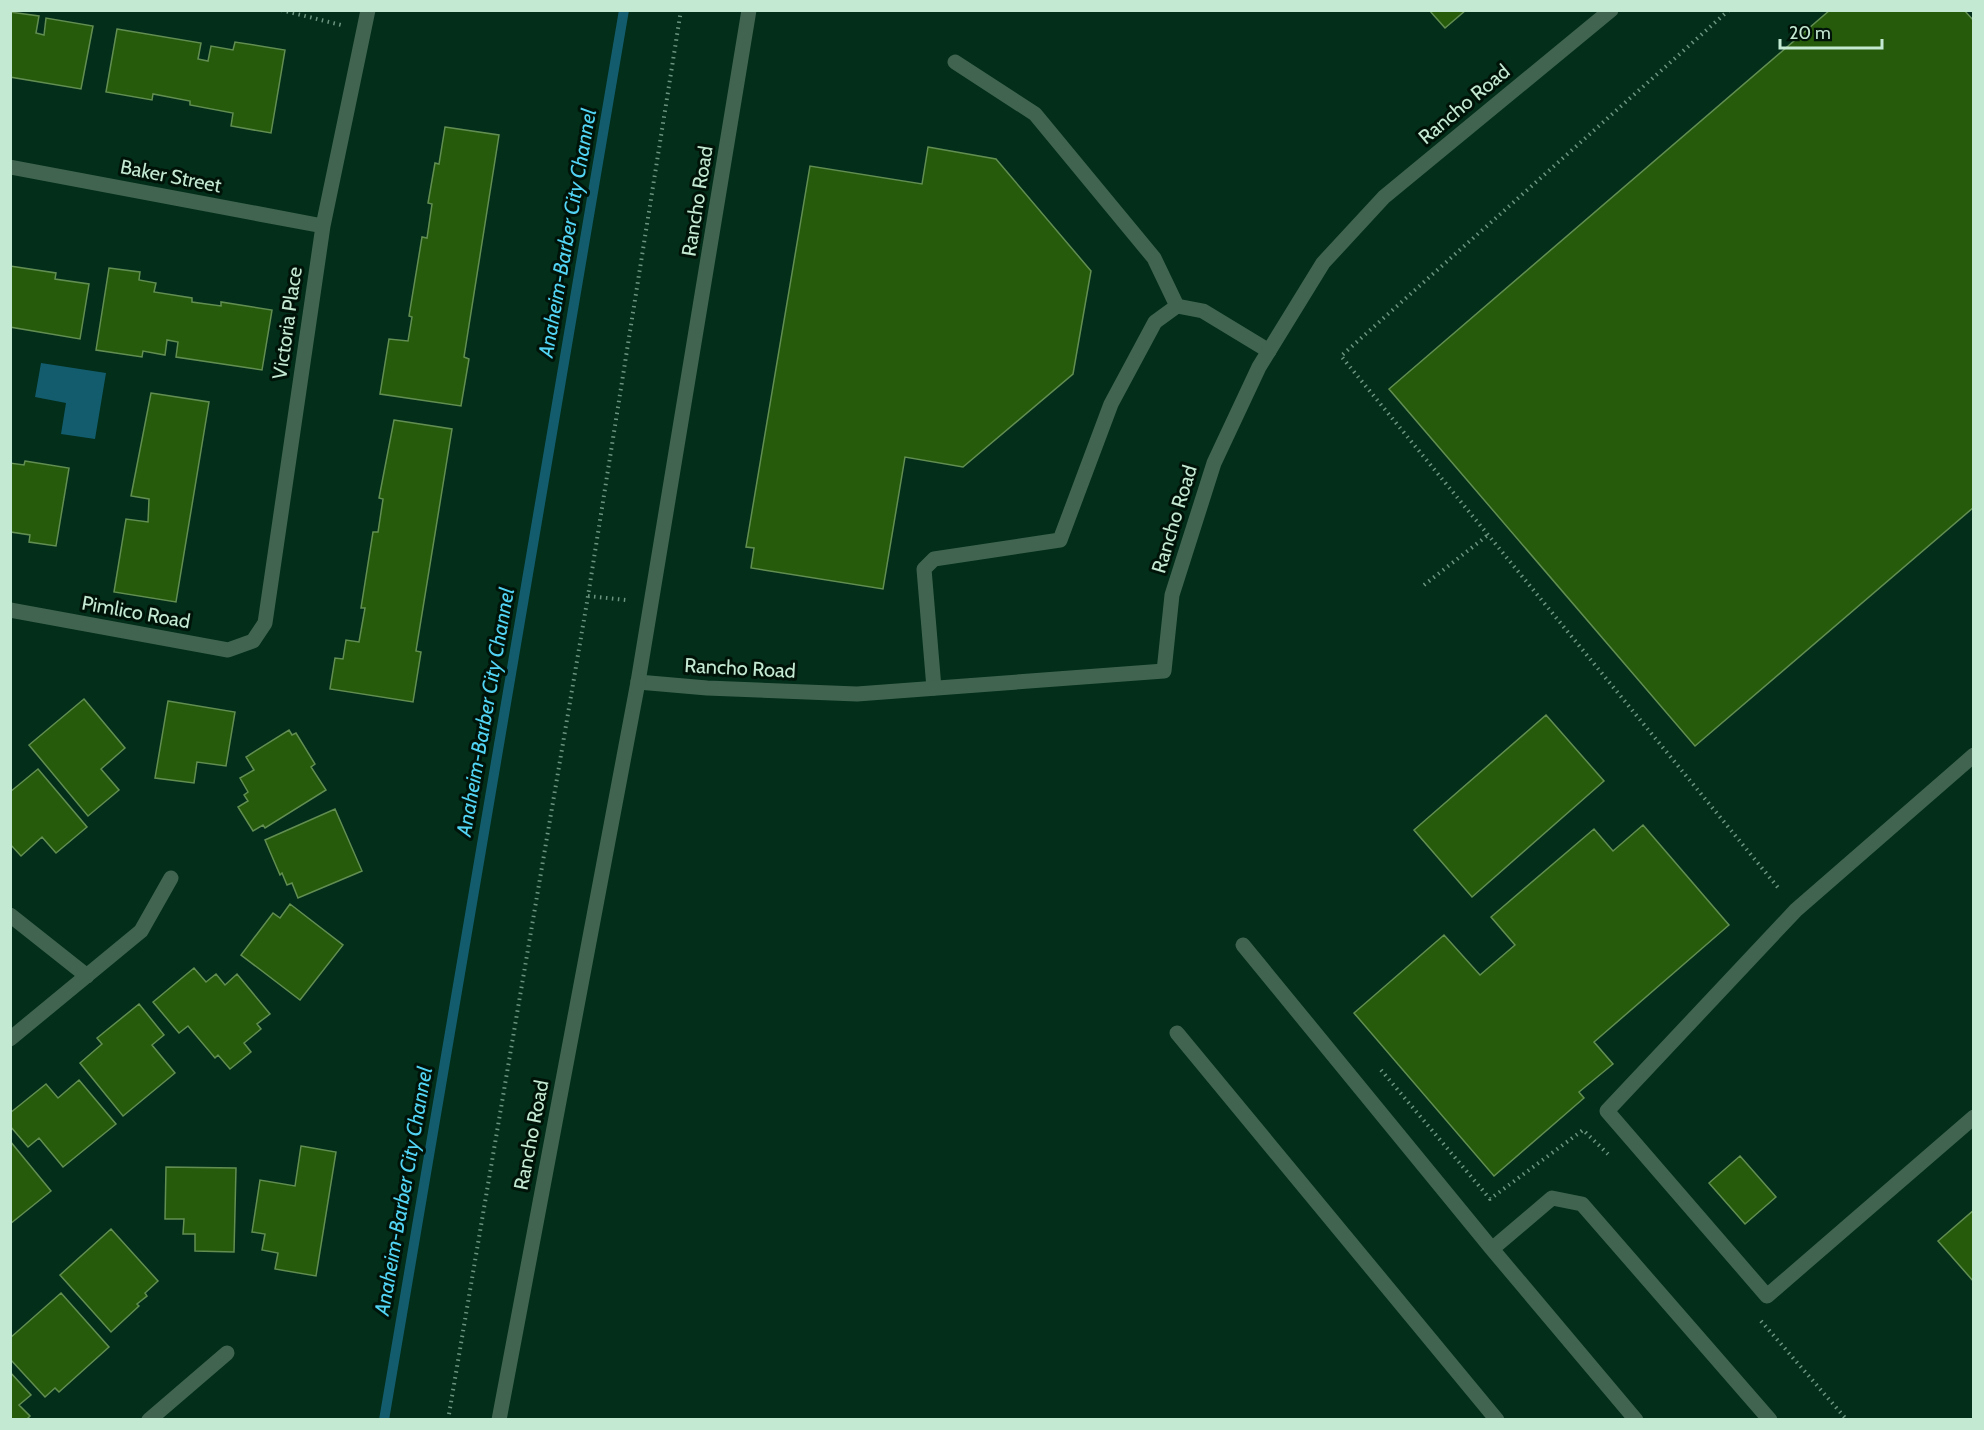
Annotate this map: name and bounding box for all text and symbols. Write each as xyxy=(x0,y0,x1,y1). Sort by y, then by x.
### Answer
scale bar xyxy=(1780,12,1882,50)
text: 20 m xyxy=(1789,22,1831,44)
street label: Rancho Road xyxy=(1414,59,1514,149)
water label: Anaheim-Barber City Channel xyxy=(533,107,601,360)
street label: Rancho Road xyxy=(676,144,718,258)
street label: Baker Street xyxy=(118,154,224,198)
street label: Victoria Place xyxy=(267,265,307,381)
street label: Rancho Road xyxy=(1146,462,1202,576)
water label: Anaheim-Barber City Channel xyxy=(451,586,519,839)
street label: Pimlico Road xyxy=(80,591,192,633)
street label: Rancho Road xyxy=(684,653,796,683)
water label: Anaheim-Barber City Channel xyxy=(369,1065,437,1318)
street label: Rancho Road xyxy=(509,1078,553,1192)

